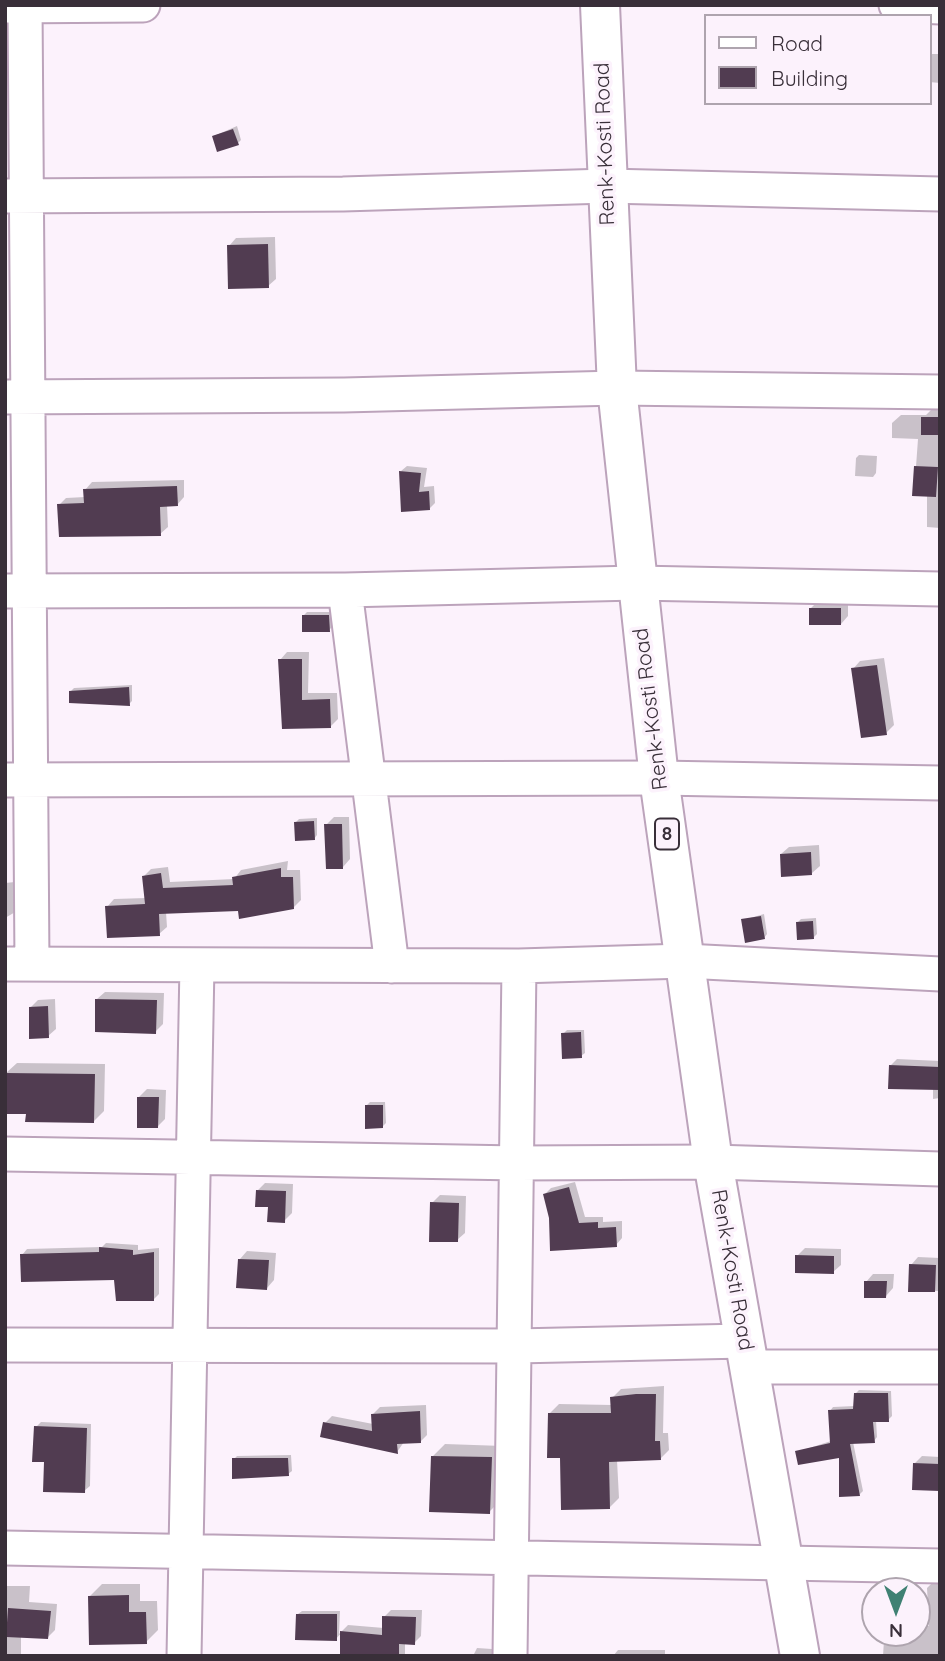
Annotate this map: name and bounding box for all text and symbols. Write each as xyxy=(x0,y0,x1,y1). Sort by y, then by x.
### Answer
legend xyxy=(704,14,931,105)
text: Road xyxy=(771,30,823,56)
street label: Renk-Kosti Road xyxy=(590,62,620,226)
text: Building xyxy=(771,65,848,91)
street label: Renk-Kosti Road xyxy=(629,627,673,791)
road number: 8 xyxy=(655,818,679,849)
street label: Renk-Kosti Road xyxy=(705,1187,759,1353)
north arrow xyxy=(861,1577,931,1647)
text: N xyxy=(889,1619,903,1643)

